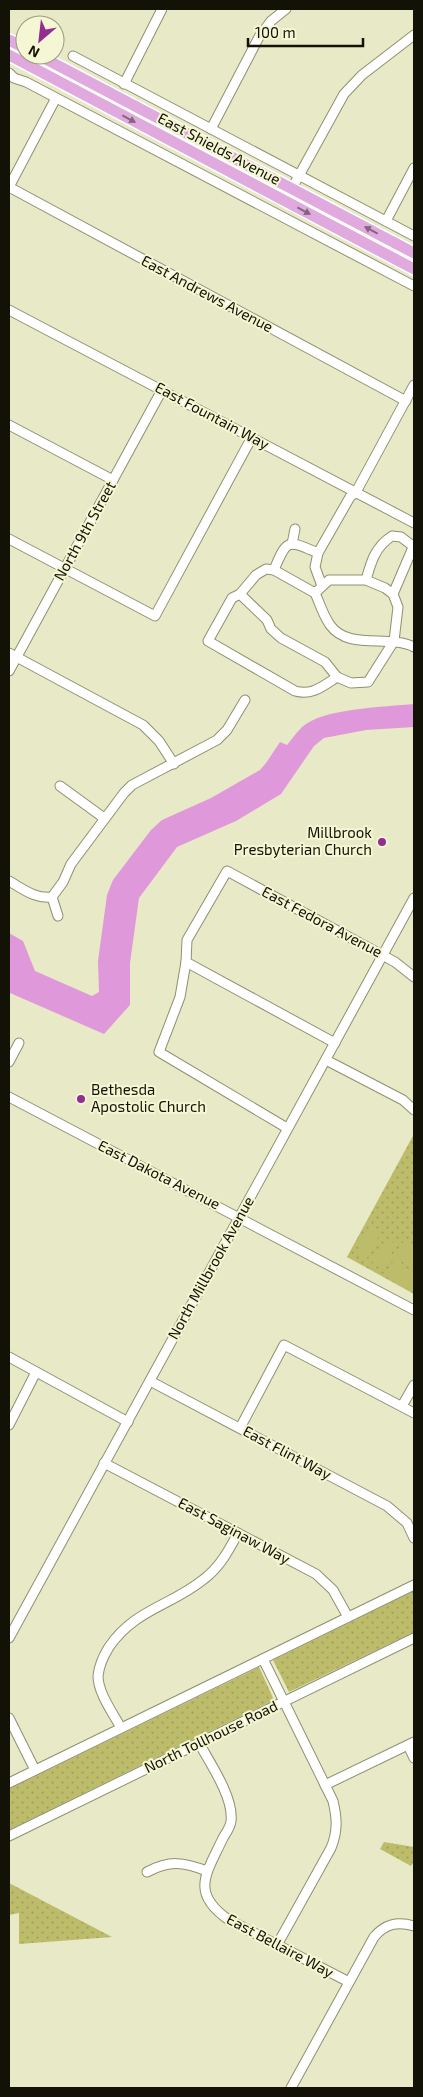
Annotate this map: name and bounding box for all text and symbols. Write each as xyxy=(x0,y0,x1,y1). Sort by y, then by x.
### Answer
north arrow xyxy=(15,15,65,65)
scale bar xyxy=(248,15,363,47)
text: 100 m xyxy=(255,23,296,41)
text: N xyxy=(25,42,42,62)
street label: East Shields Avenue xyxy=(155,108,284,188)
one-way arrow xyxy=(122,115,137,123)
one-way arrow xyxy=(297,207,311,215)
one-way arrow xyxy=(364,226,378,234)
street label: East Andrews Avenue xyxy=(138,251,276,336)
street label: East Fountain Way xyxy=(152,377,273,453)
street label: North 9th Street xyxy=(49,477,119,583)
place label: Millbrook Presbyterian Church xyxy=(234,823,372,858)
marker: Millbrook Presbyterian Church xyxy=(376,836,388,848)
street label: East Fedora Avenue xyxy=(259,882,386,960)
place label: Bethesda Apostolic Church xyxy=(91,1080,206,1115)
marker: Bethesda Apostolic Church xyxy=(75,1093,87,1105)
street label: East Dakota Avenue xyxy=(95,1136,224,1213)
street label: North Millbrook Avenue xyxy=(163,1193,257,1342)
street label: East Flint Way xyxy=(240,1421,335,1483)
street label: East Saginaw Way xyxy=(175,1493,294,1567)
street label: North Tollhouse Road xyxy=(141,1696,280,1776)
street label: East Bellaire Way xyxy=(224,1909,337,1981)

